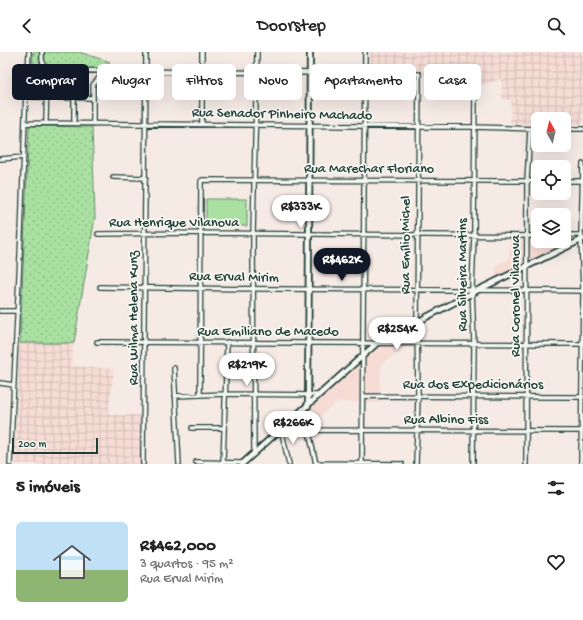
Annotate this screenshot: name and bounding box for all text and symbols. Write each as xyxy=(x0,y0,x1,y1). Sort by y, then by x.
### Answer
icon: back xyxy=(16,15,38,37)
icon: search xyxy=(545,15,567,37)
text: Doorstep xyxy=(257,16,326,37)
chip: Comprar xyxy=(12,64,89,100)
chip: Alugar xyxy=(97,64,164,100)
chip: Filtros xyxy=(172,64,236,100)
chip: Novo xyxy=(244,64,302,100)
chip: Apartamento xyxy=(310,64,416,100)
chip: Casa xyxy=(424,64,481,100)
street label: Rua Senador Pinheiro Machado xyxy=(192,105,372,125)
north arrow xyxy=(531,112,571,152)
map controls xyxy=(531,112,571,248)
button: locate xyxy=(531,160,571,200)
street label: Rua Marechar Floriano xyxy=(304,161,434,178)
pin: R$333K xyxy=(268,195,334,229)
street label: Rua Emílio Michel xyxy=(398,196,415,294)
text: R$333K xyxy=(281,200,321,215)
button: layers xyxy=(531,208,571,248)
street label: Rua Henrique Vilanova xyxy=(109,215,240,232)
street label: Rua Silveira Martins xyxy=(455,218,472,332)
street label: Rua Coronel Vilanova xyxy=(508,234,525,357)
pin: R$462K xyxy=(309,248,375,282)
street label: Rua Wilma Helena Kunz xyxy=(126,250,143,385)
text: R$462K xyxy=(323,253,361,268)
street label: Rua Erval Mirim xyxy=(189,269,279,287)
pin: R$254K xyxy=(364,317,430,351)
text: R$254K xyxy=(377,322,417,337)
street label: Rua Emiliano de Macedo xyxy=(197,324,339,341)
pin: R$219K xyxy=(214,353,280,387)
text: R$219K xyxy=(228,358,266,373)
street label: Rua dos Expedicionários xyxy=(403,377,544,394)
pin: R$266K xyxy=(260,411,326,445)
street label: Rua Albino Fiss xyxy=(404,412,489,429)
text: R$266K xyxy=(273,416,313,431)
scale bar xyxy=(12,436,98,455)
text: 200 m xyxy=(18,439,46,451)
icon: filters xyxy=(545,477,567,499)
text: 5 imóveis xyxy=(16,478,80,498)
text: R$462,000 xyxy=(140,537,216,557)
icon: home xyxy=(48,538,96,586)
icon: heart xyxy=(545,551,567,573)
text: 3 quartos · 95 m² xyxy=(140,557,233,572)
text: Rua Erval Mirim xyxy=(140,572,223,587)

